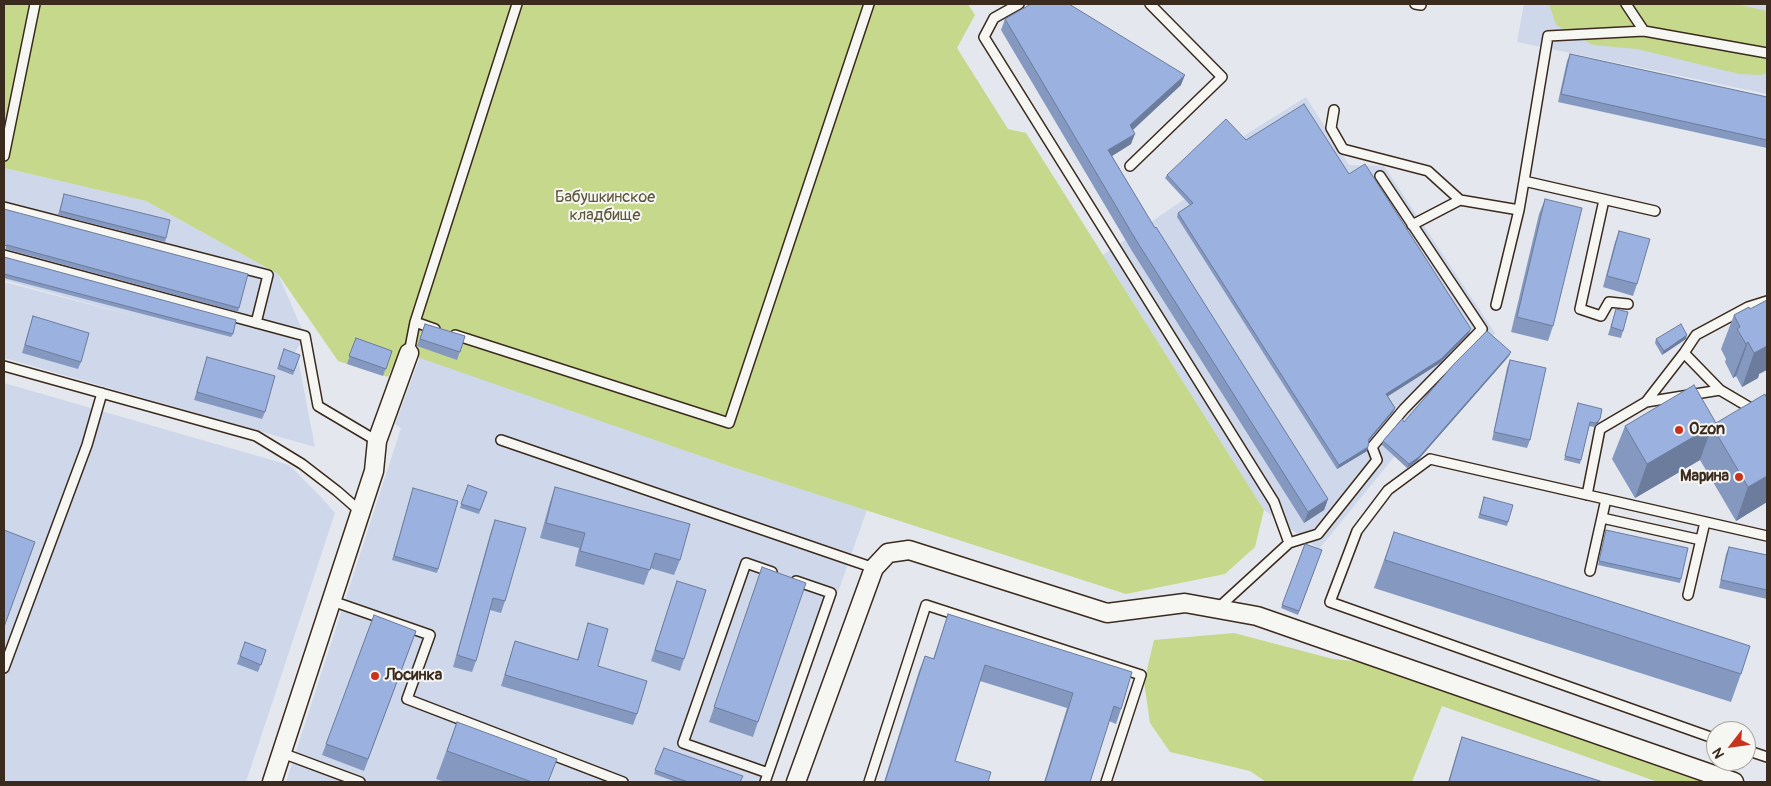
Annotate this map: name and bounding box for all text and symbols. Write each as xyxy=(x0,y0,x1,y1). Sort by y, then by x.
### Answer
park label: Бабушкинское кладбище xyxy=(555,188,655,226)
place label: Ozon xyxy=(1689,420,1725,440)
marker: Ozon xyxy=(1673,424,1685,436)
place label: Марина xyxy=(1680,467,1729,487)
marker: Марина xyxy=(1733,471,1745,483)
place label: Лосинка xyxy=(385,666,442,686)
marker: Лосинка xyxy=(369,670,381,682)
north arrow xyxy=(1706,721,1756,771)
text: N xyxy=(1709,745,1728,762)

